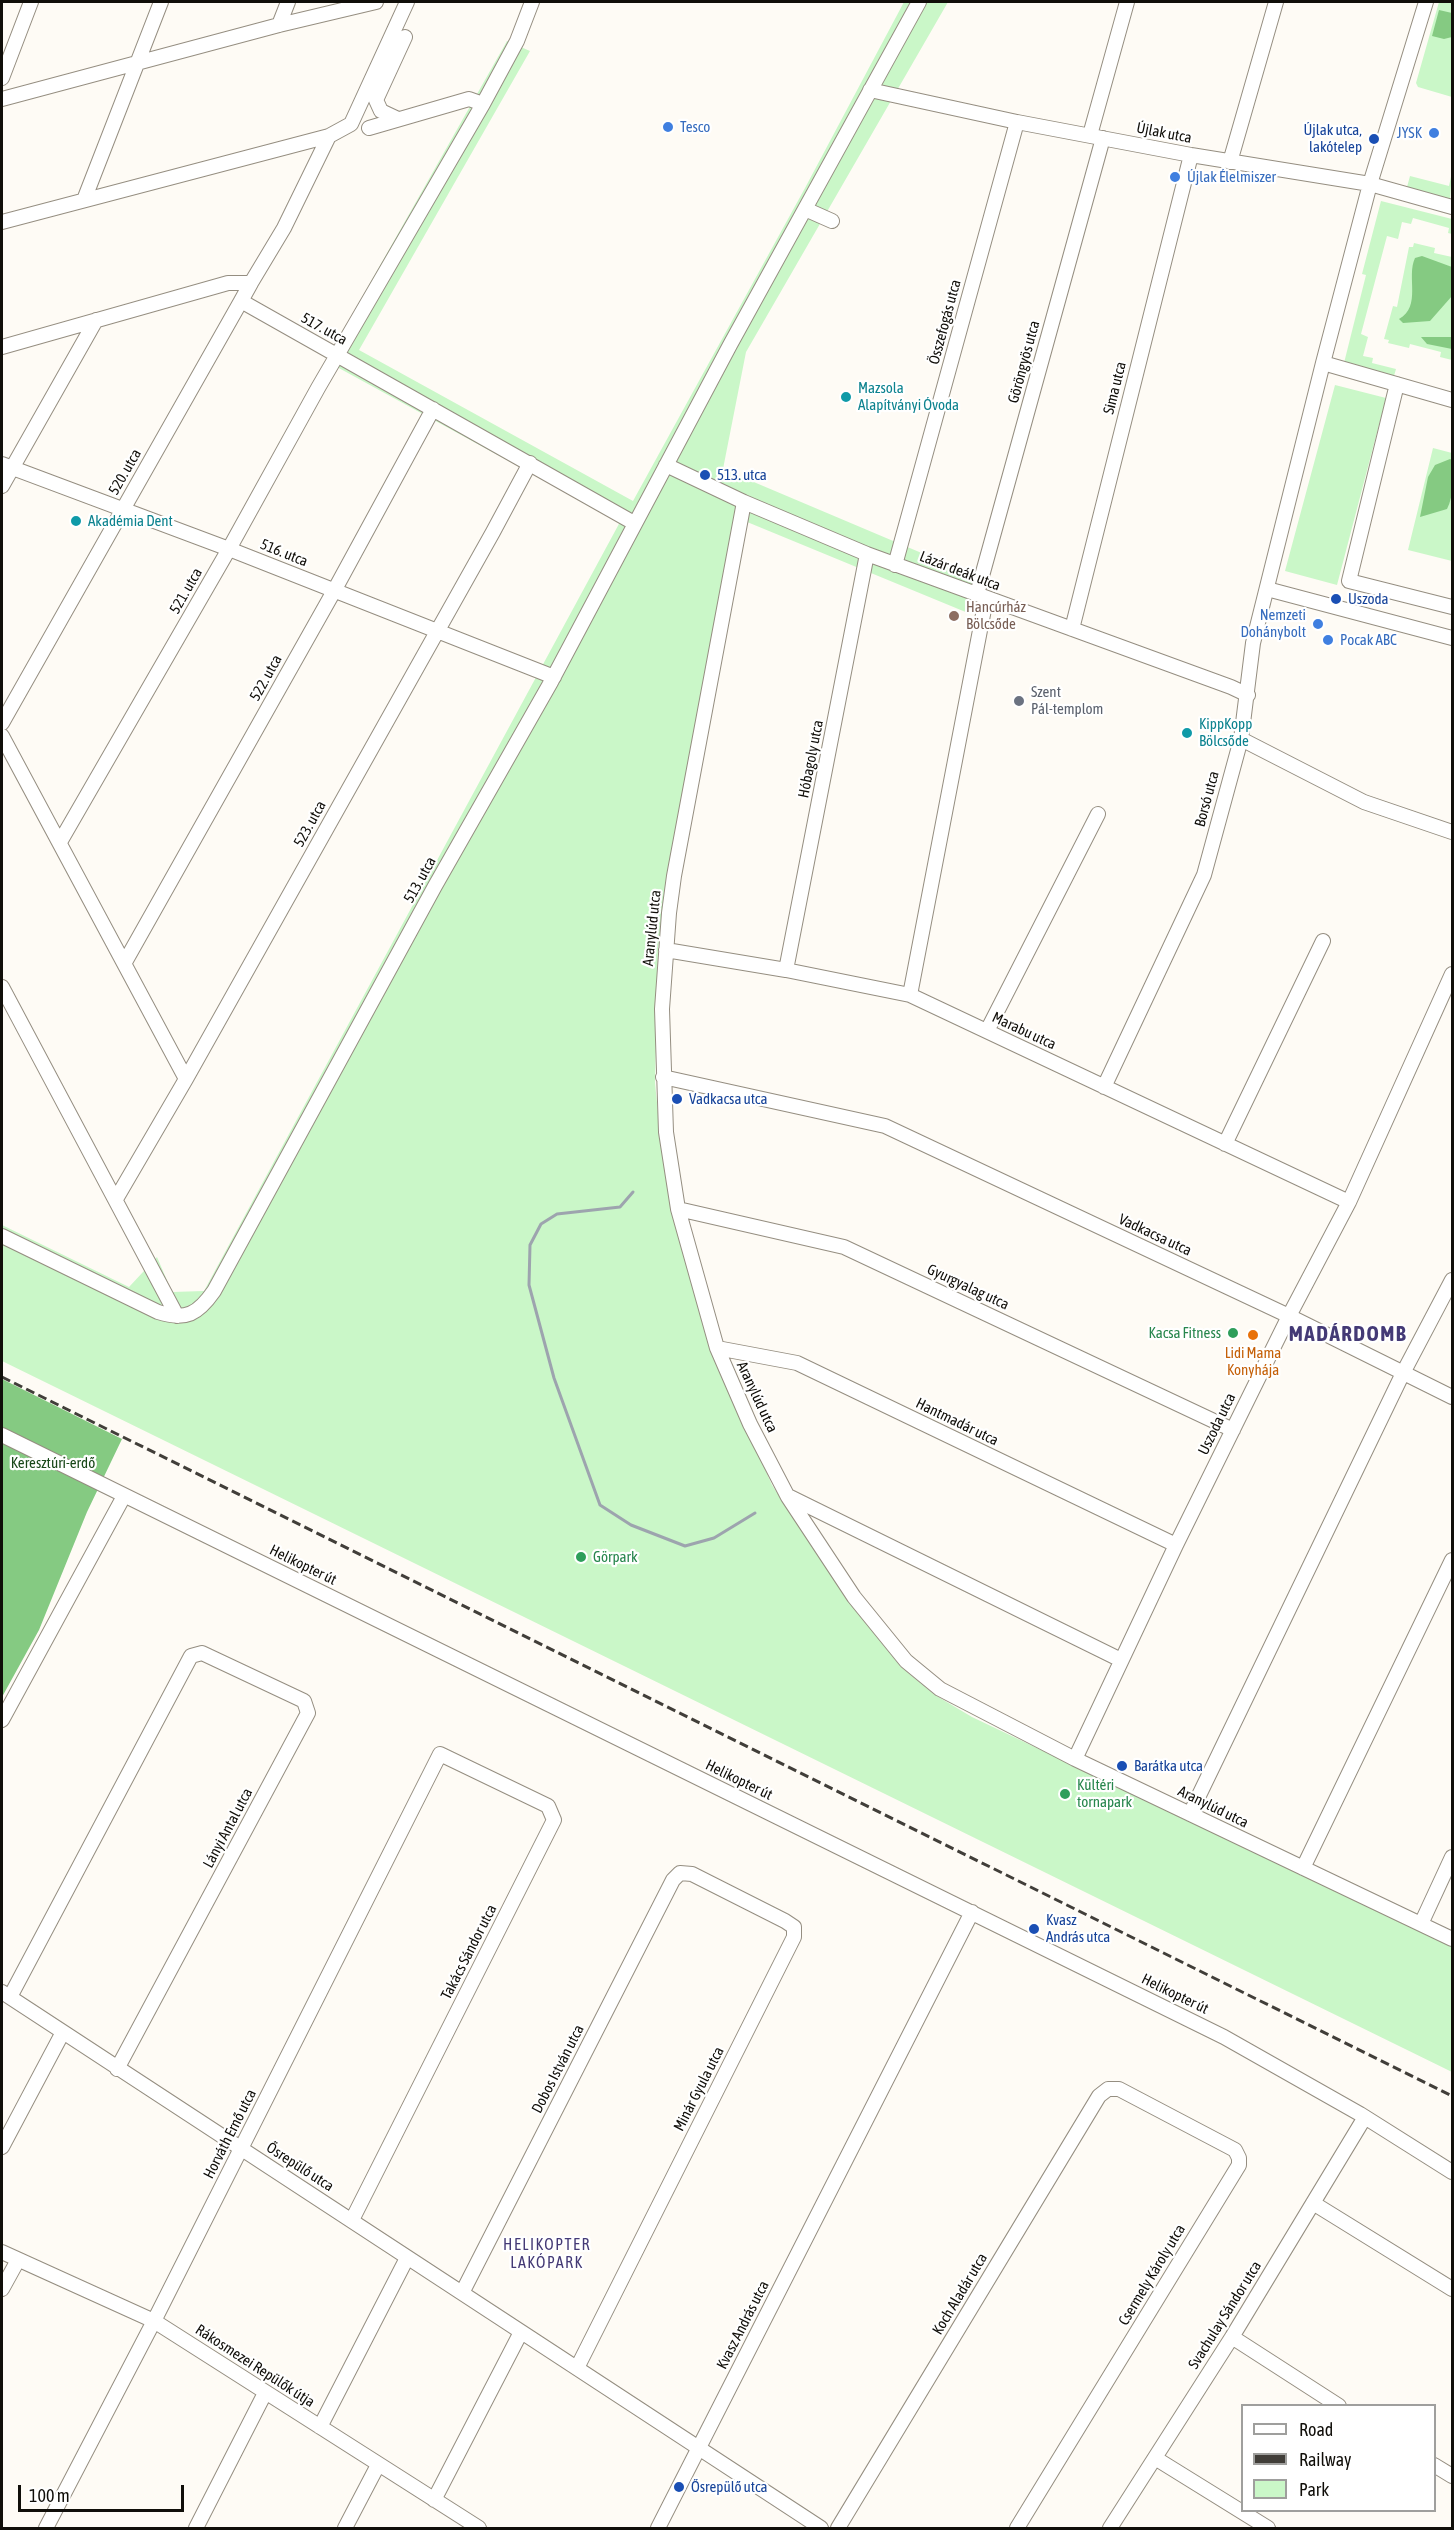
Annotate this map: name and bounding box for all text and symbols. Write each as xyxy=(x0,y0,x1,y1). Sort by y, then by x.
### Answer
place label: Tesco xyxy=(680,118,710,136)
street label: Újlak utca xyxy=(1135,119,1193,147)
marker: Tesco xyxy=(661,120,675,134)
place label: Újlak utca, lakótelep xyxy=(1303,121,1362,156)
place label: JYSK xyxy=(1397,124,1422,142)
marker: JYSK xyxy=(1427,126,1441,140)
marker: Újlak utca, lakótelep xyxy=(1367,132,1381,146)
place label: Újlak Élelmiszer xyxy=(1187,168,1276,186)
marker: Újlak Élelmiszer xyxy=(1168,170,1182,184)
street label: Összefogás utca xyxy=(925,278,965,366)
street label: 517. utca xyxy=(298,309,350,349)
street label: Göröngyös utca xyxy=(1004,319,1044,405)
street label: Sima utca xyxy=(1100,360,1130,416)
place label: Mazsola Alapítványi Óvoda xyxy=(858,379,959,414)
marker: Mazsola Alapítványi Óvoda xyxy=(839,390,853,404)
street label: 520. utca xyxy=(105,446,145,498)
place label: 513. utca xyxy=(717,466,767,484)
marker: 513. utca xyxy=(698,468,712,482)
place label: Akadémia Dent xyxy=(88,512,173,530)
marker: Akadémia Dent xyxy=(69,514,83,528)
street label: 516. utca xyxy=(258,535,310,571)
street label: Lázár deák utca xyxy=(917,547,1003,595)
street label: 521. utca xyxy=(166,565,206,617)
place label: Uszoda xyxy=(1348,590,1389,608)
marker: Uszoda xyxy=(1329,592,1343,606)
place label: Hancúrház Bölcsőde xyxy=(966,598,1026,633)
place label: Nemzeti Dohánybolt xyxy=(1240,606,1306,641)
marker: Hancúrház Bölcsőde xyxy=(947,609,961,623)
marker: Nemzeti Dohánybolt xyxy=(1311,617,1325,631)
place label: Pocak ABC xyxy=(1340,631,1397,649)
marker: Pocak ABC xyxy=(1321,633,1335,647)
street label: 522. utca xyxy=(246,652,286,704)
place label: Szent Pál-templom xyxy=(1031,683,1103,718)
marker: Szent Pál-templom xyxy=(1012,694,1026,708)
place label: KippKopp Bölcsőde xyxy=(1199,715,1252,750)
street label: Hóbagoly utca xyxy=(795,718,827,800)
marker: KippKopp Bölcsőde xyxy=(1180,726,1194,740)
street label: Borsó utca xyxy=(1191,769,1223,829)
street label: 523. utca xyxy=(290,798,330,850)
street label: 513. utca xyxy=(400,854,440,906)
street label: Aranylúd utca xyxy=(639,889,665,967)
street label: Marabu utca xyxy=(989,1008,1059,1054)
place label: Vadkacsa utca xyxy=(689,1090,767,1108)
marker: Vadkacsa utca xyxy=(670,1092,684,1106)
street label: Vadkacsa utca xyxy=(1116,1210,1194,1260)
street label: Gyurgyalag utca xyxy=(924,1260,1012,1314)
district label: MADÁRDOMB xyxy=(1289,1321,1407,1347)
place label: Kacsa Fitness xyxy=(1149,1324,1221,1342)
marker: Kacsa Fitness xyxy=(1226,1326,1240,1340)
marker: Lidi Mama Konyhája xyxy=(1246,1328,1260,1342)
place label: Lidi Mama Konyhája xyxy=(1225,1344,1281,1379)
street label: Aranylúd utca xyxy=(733,1359,781,1435)
street label: Uszoda utca xyxy=(1194,1390,1240,1458)
street label: Hantmadár utca xyxy=(913,1394,1001,1450)
park label: Keresztúri-erdő xyxy=(11,1454,95,1472)
street label: Helikopter út xyxy=(267,1541,339,1589)
place label: Görpark xyxy=(593,1548,638,1566)
marker: Görpark xyxy=(574,1550,588,1564)
street label: Helikopter út xyxy=(703,1756,775,1804)
place label: Barátka utca xyxy=(1134,1757,1203,1775)
marker: Barátka utca xyxy=(1115,1759,1129,1773)
place label: Kültéri tornapark xyxy=(1077,1776,1132,1811)
street label: Aranylúd utca xyxy=(1175,1782,1251,1832)
street label: Lányi Antal utca xyxy=(199,1785,257,1871)
marker: Kültéri tornapark xyxy=(1058,1787,1072,1801)
street label: Takács Sándor utca xyxy=(437,1902,501,2002)
place label: Kvasz András utca xyxy=(1046,1911,1110,1946)
marker: Kvasz András utca xyxy=(1027,1922,1041,1936)
street label: Helikopter út xyxy=(1139,1970,1211,2018)
street label: Dobos István utca xyxy=(528,2022,588,2116)
street label: Minár Gyula utca xyxy=(670,2044,728,2134)
street label: Horváth Ernő utca xyxy=(200,2086,260,2182)
street label: Ősrepülő utca xyxy=(263,2139,337,2195)
street label: Csermely Károly utca xyxy=(1115,2221,1189,2329)
district label: HELIKOPTER LAKÓPARK xyxy=(503,2235,591,2273)
street label: Koch Aladár utca xyxy=(929,2250,991,2338)
street label: Svachulay Sándor utca xyxy=(1185,2258,1265,2372)
street label: Kvasz András utca xyxy=(713,2278,773,2372)
street label: Rákosmezei Repülők útja xyxy=(192,2321,318,2411)
legend xyxy=(1241,2404,1436,2512)
text: Road xyxy=(1299,2419,1333,2440)
text: Railway xyxy=(1299,2449,1351,2470)
scale bar xyxy=(21,2473,188,2511)
place label: Ősrepülő utca xyxy=(691,2478,768,2496)
text: Park xyxy=(1299,2479,1329,2500)
marker: Ősrepülő utca xyxy=(672,2480,686,2494)
text: 100 m xyxy=(29,2485,70,2506)

